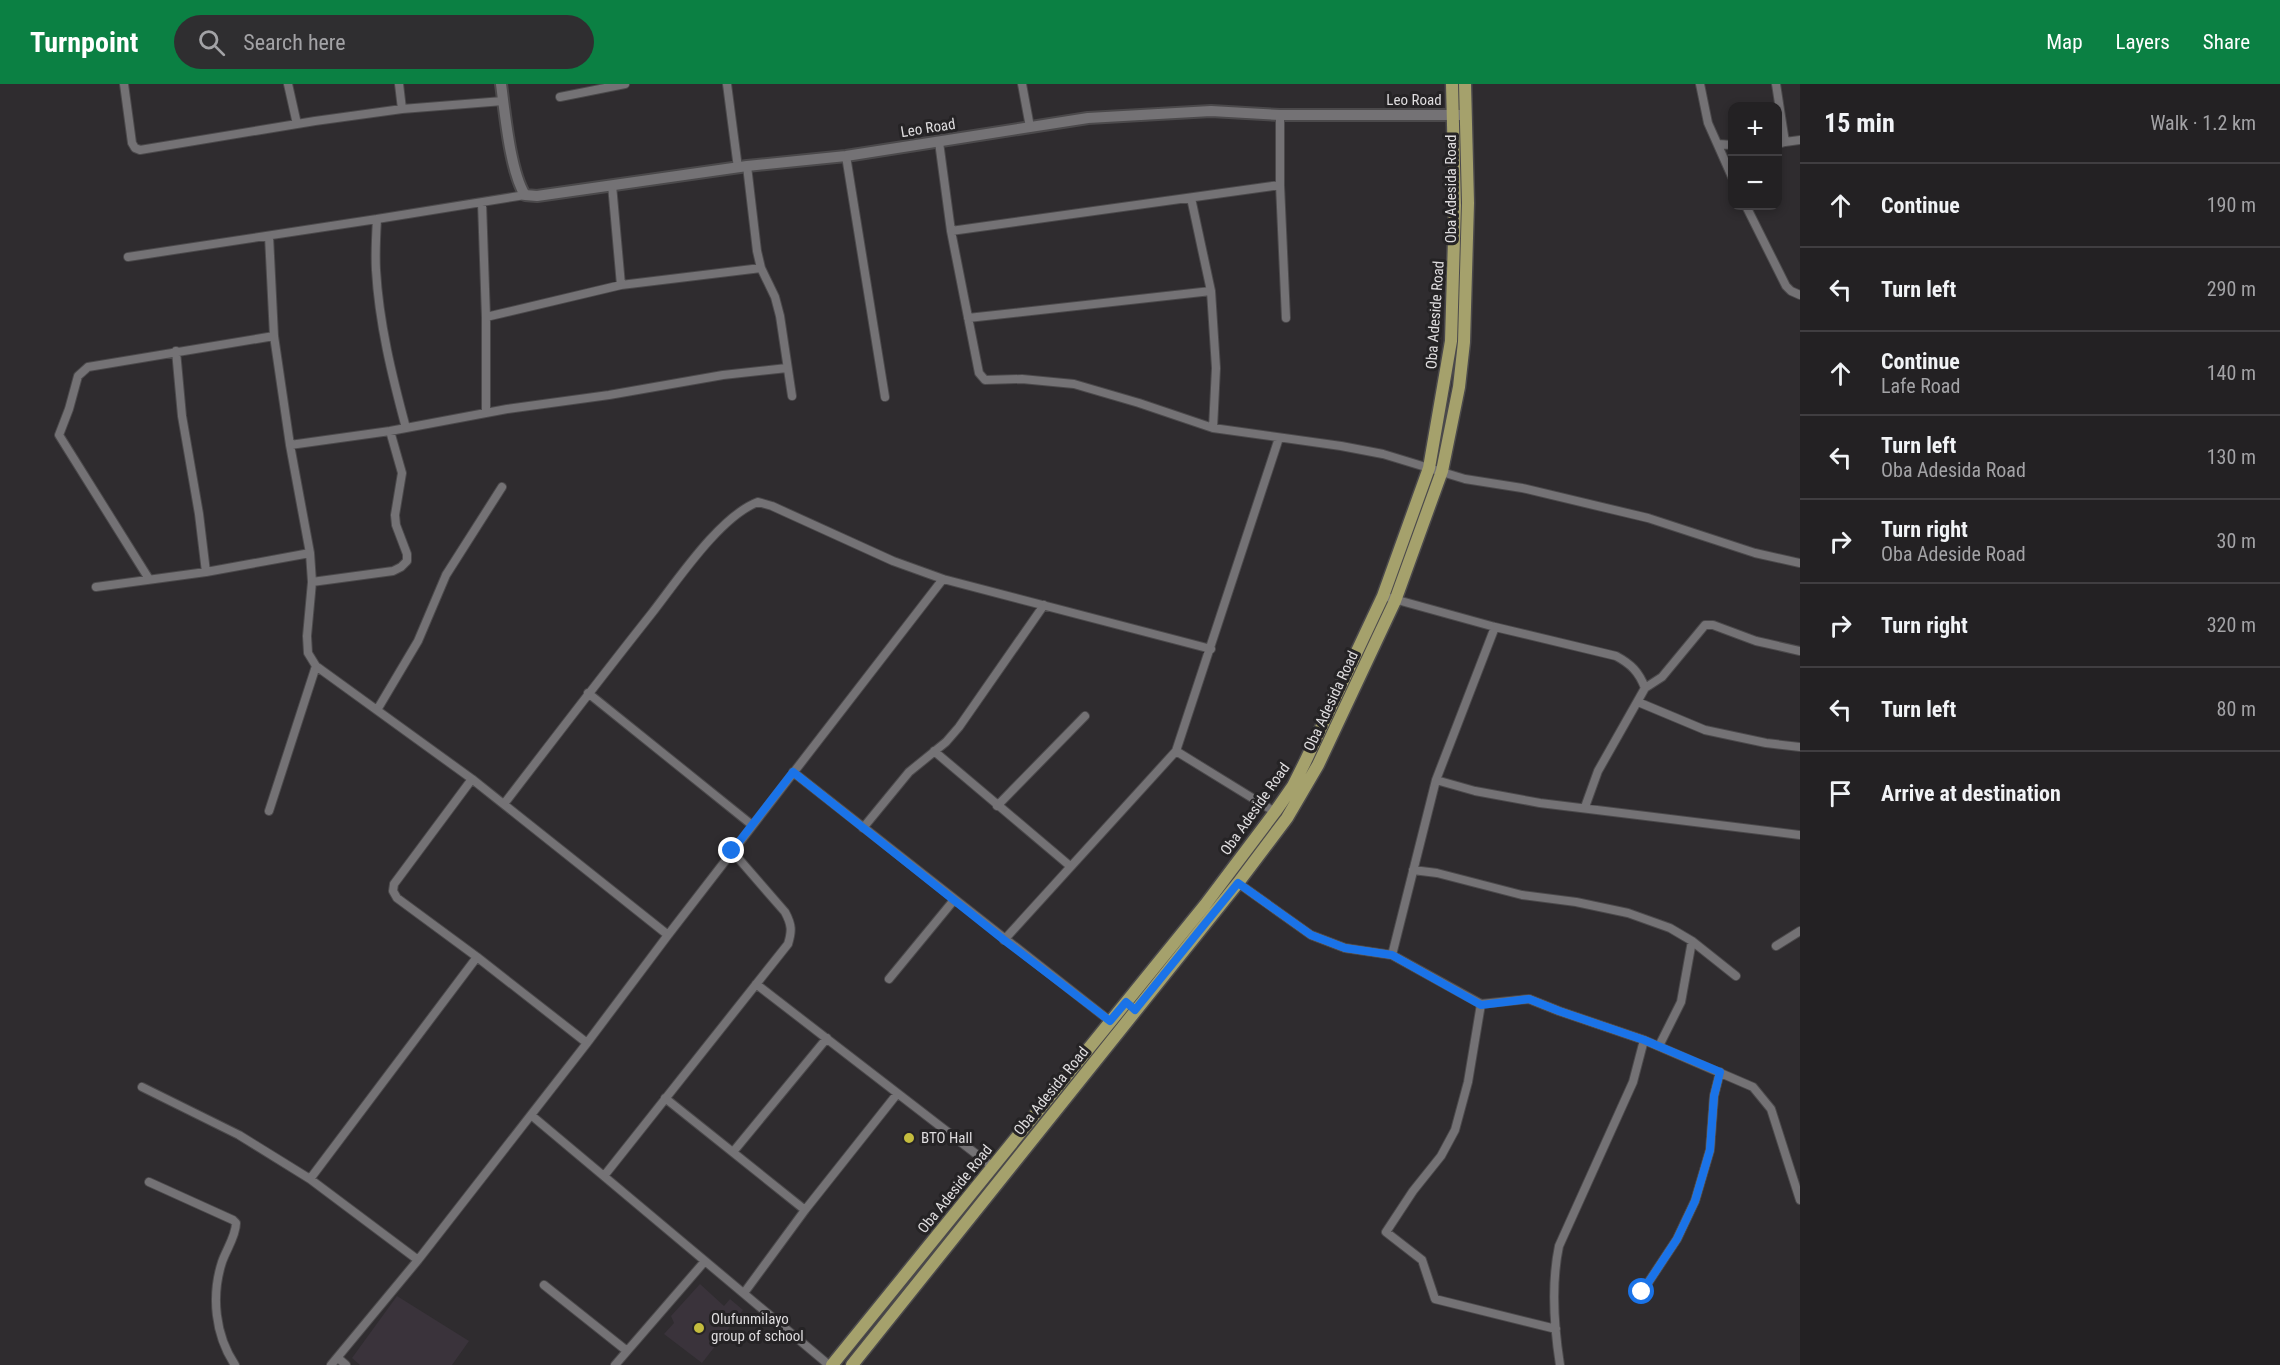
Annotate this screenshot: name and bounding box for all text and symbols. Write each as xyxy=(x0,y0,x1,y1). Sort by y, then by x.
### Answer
search box xyxy=(174,15,594,69)
text: Turnpoint xyxy=(30,26,138,59)
icon: search xyxy=(195,26,228,59)
text: Search here xyxy=(243,30,346,55)
text: Map xyxy=(2046,30,2083,54)
text: Layers xyxy=(2116,30,2170,54)
text: Share xyxy=(2203,30,2250,54)
street label: Leo Road xyxy=(1386,91,1442,109)
map controls xyxy=(1728,102,1782,210)
button: + xyxy=(1728,102,1782,156)
text: 15 min xyxy=(1824,108,1895,138)
text: Walk · 1.2 km xyxy=(2150,111,2256,135)
street label: Leo Road xyxy=(899,115,957,141)
street label: Oba Adesida Road xyxy=(1442,135,1460,243)
button: − xyxy=(1728,156,1782,210)
icon: ahead xyxy=(1824,189,1857,222)
text: Continue xyxy=(1881,193,1960,218)
text: 190 m xyxy=(2207,193,2256,217)
street label: Oba Adeside Road xyxy=(1422,260,1448,370)
icon: left xyxy=(1824,273,1857,306)
text: Turn left xyxy=(1881,277,1956,302)
text: 290 m xyxy=(2207,277,2256,301)
text: Continue xyxy=(1881,349,1960,374)
icon: ahead xyxy=(1824,357,1857,390)
text: 140 m xyxy=(2207,361,2256,385)
text: Lafe Road xyxy=(1881,374,1960,398)
text: Turn left xyxy=(1881,433,1956,458)
icon: left xyxy=(1824,441,1857,474)
text: 130 m xyxy=(2207,445,2256,469)
text: Oba Adesida Road xyxy=(1881,458,2026,482)
text: Turn right xyxy=(1881,517,1968,542)
icon: right xyxy=(1824,525,1857,558)
text: 30 m xyxy=(2217,529,2256,553)
text: Oba Adeside Road xyxy=(1881,542,2026,566)
icon: right xyxy=(1824,609,1857,642)
text: Turn right xyxy=(1881,613,1968,638)
text: 320 m xyxy=(2207,613,2256,637)
street label: Oba Adesida Road xyxy=(1300,648,1362,754)
icon: left xyxy=(1824,693,1857,726)
text: Turn left xyxy=(1881,697,1956,722)
text: 80 m xyxy=(2217,697,2256,721)
street label: Oba Adeside Road xyxy=(1217,759,1293,859)
icon: arrive xyxy=(1824,777,1857,810)
text: Arrive at destination xyxy=(1881,781,2061,806)
route end xyxy=(718,837,744,863)
street label: Oba Adesida Road xyxy=(1010,1043,1092,1139)
place label: BTO Hall xyxy=(921,1129,972,1147)
marker: BTO Hall xyxy=(902,1131,916,1145)
street label: Oba Adeside Road xyxy=(914,1141,996,1237)
route start xyxy=(1628,1278,1654,1304)
place label: Olufunmilayo group of school xyxy=(711,1310,804,1345)
marker: Olufunmilayo group of school xyxy=(692,1321,706,1335)

